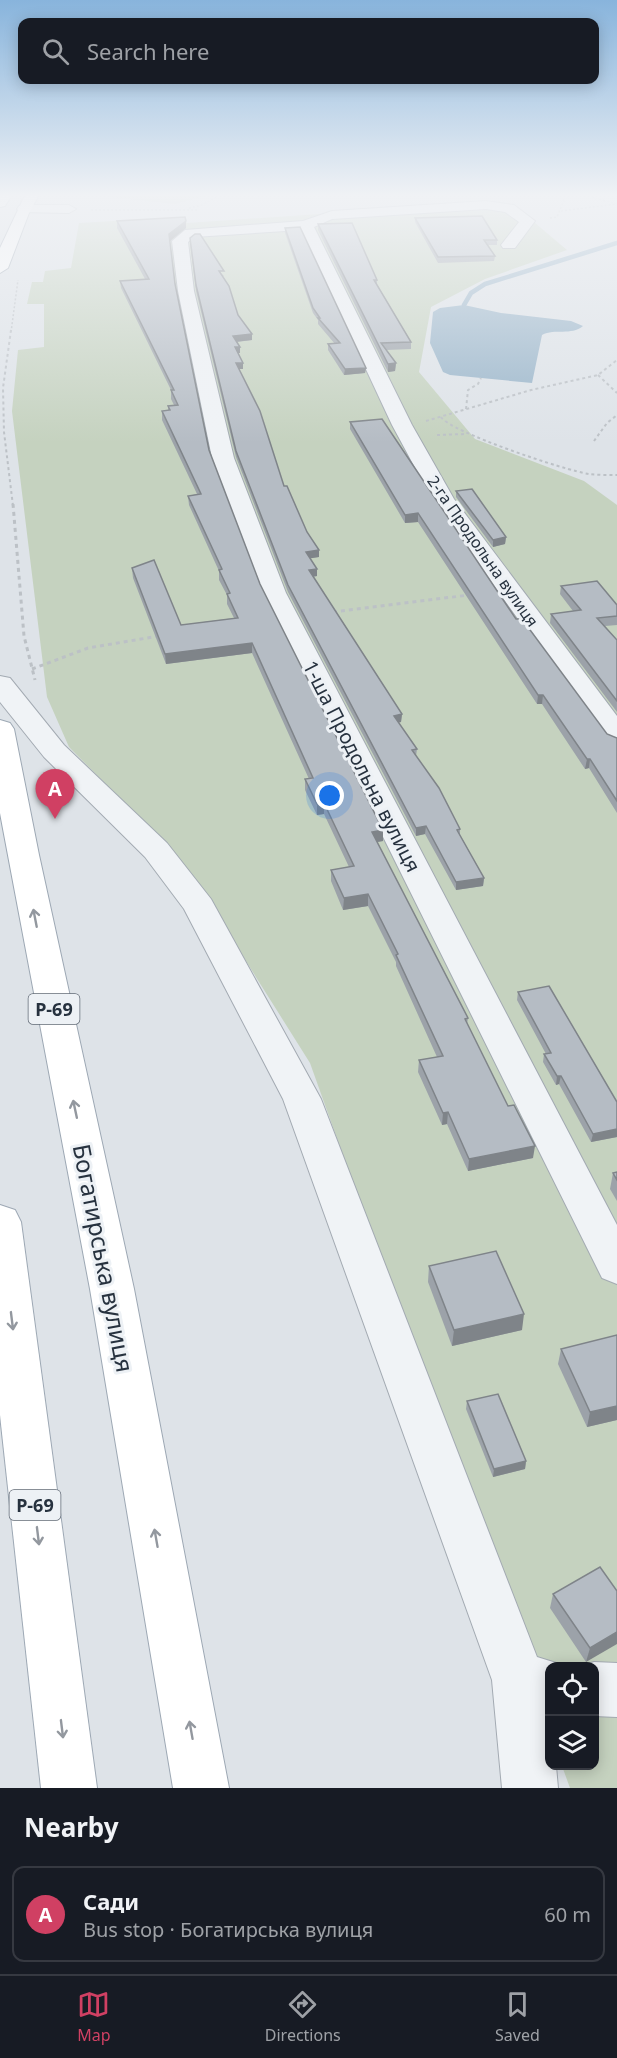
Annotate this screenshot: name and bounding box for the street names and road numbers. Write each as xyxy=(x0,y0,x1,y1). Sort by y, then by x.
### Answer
street label: 2-га Продольна вулиця xyxy=(422,471,544,631)
street label: 1-ша Продольна вулиця xyxy=(297,656,427,876)
road number: Р-69 xyxy=(28,994,80,1024)
street label: Богатирська вулиця xyxy=(66,1141,142,1375)
road number: Р-69 xyxy=(9,1490,60,1520)

